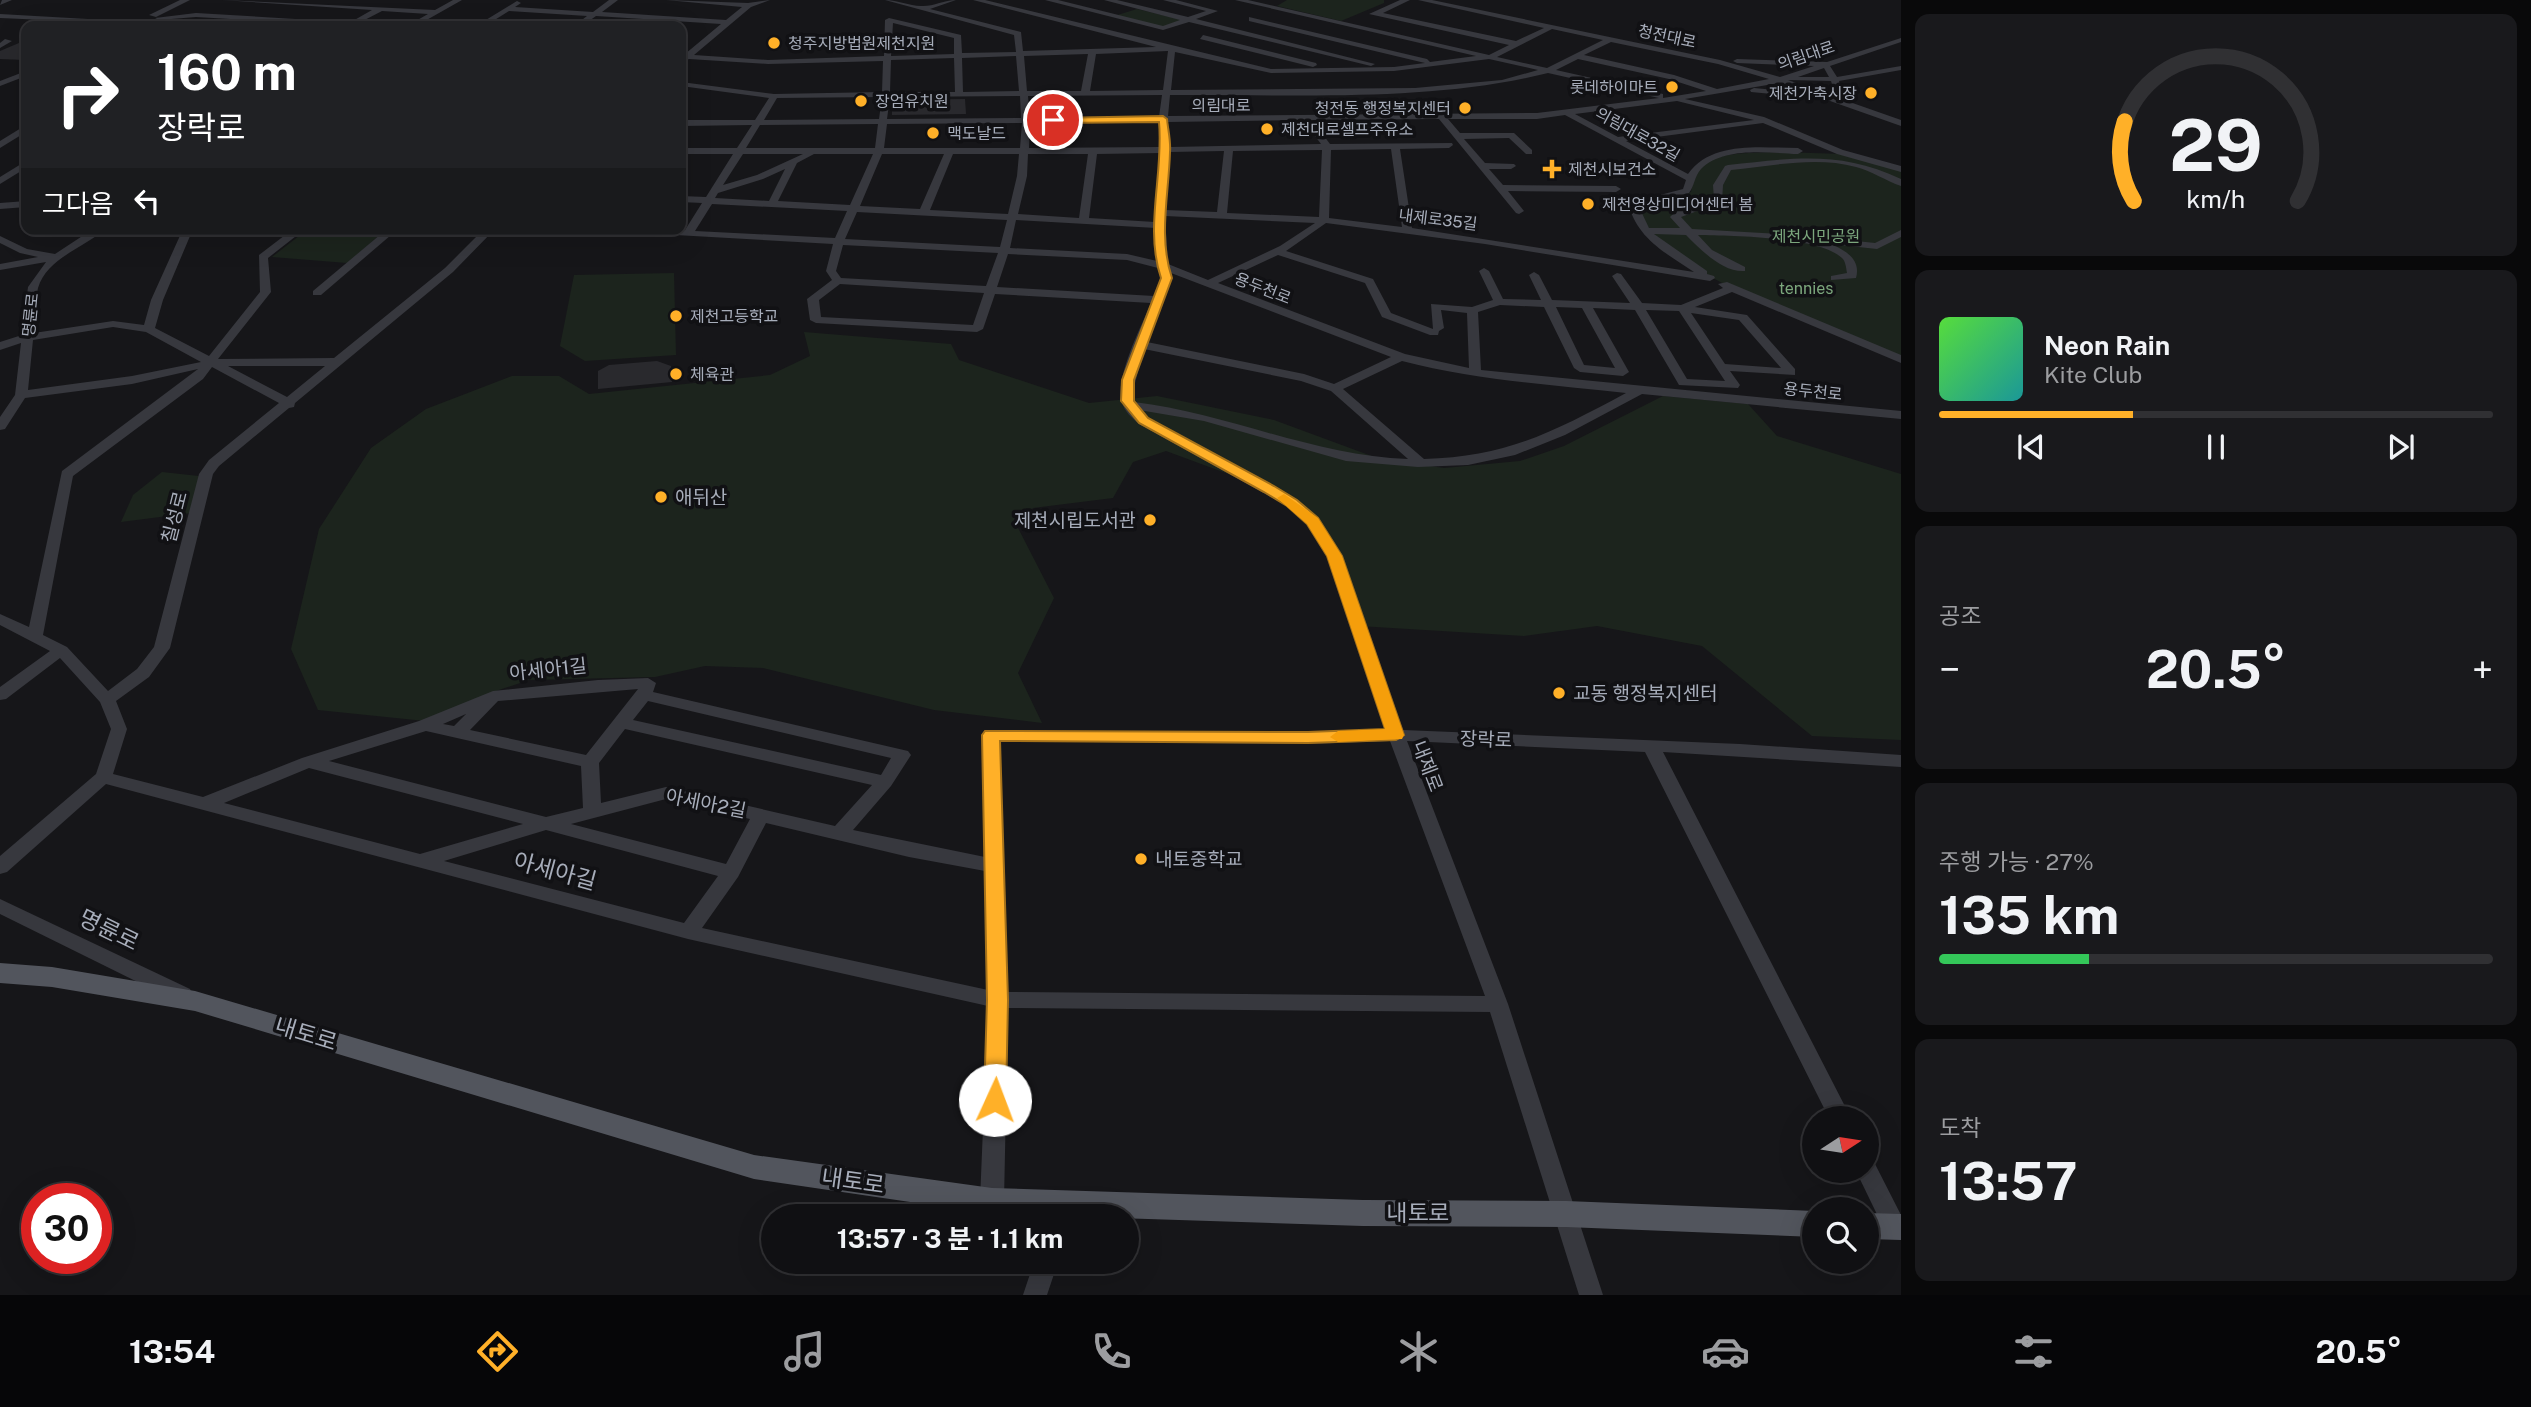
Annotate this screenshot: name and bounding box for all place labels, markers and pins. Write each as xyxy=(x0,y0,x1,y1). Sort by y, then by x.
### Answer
place label: 청주지방법원제천지원 xyxy=(788,34,935,53)
marker: 청주지방법원제천지원 xyxy=(766,35,782,51)
place label: 롯데하이마트 xyxy=(1570,78,1658,97)
marker: 롯데하이마트 xyxy=(1664,79,1680,95)
place label: 제천가축시장 xyxy=(1769,84,1857,103)
marker: 제천가축시장 xyxy=(1863,85,1879,101)
pin xyxy=(1023,90,1083,150)
place label: 장엄유치원 xyxy=(875,92,949,111)
marker: 장엄유치원 xyxy=(853,93,869,109)
place label: 청전동 행정복지센터 xyxy=(1315,99,1451,118)
marker: 청전동 행정복지센터 xyxy=(1457,100,1473,116)
place label: 제천대로셀프주유소 xyxy=(1281,120,1413,139)
marker: 제천대로셀프주유소 xyxy=(1259,121,1275,137)
place label: 맥도날드 xyxy=(947,124,1006,143)
marker: 맥도날드 xyxy=(925,125,941,141)
marker: 제천시보건소 xyxy=(1542,159,1562,179)
place label: 제천시보건소 xyxy=(1568,160,1656,179)
place label: 제천영상미디어센터 봄 xyxy=(1602,195,1753,214)
marker: 제천영상미디어센터 봄 xyxy=(1580,196,1596,212)
place label: 제천고등학교 xyxy=(690,307,778,326)
marker: 제천고등학교 xyxy=(668,308,684,324)
place label: 체육관 xyxy=(690,365,734,384)
marker: 체육관 xyxy=(668,366,684,382)
place label: 애뒤산 xyxy=(675,486,727,508)
marker: 애뒤산 xyxy=(653,489,669,505)
place label: 제천시립도서관 xyxy=(1014,509,1136,531)
marker: 제천시립도서관 xyxy=(1142,512,1158,528)
place label: 교동 행정복지센터 xyxy=(1573,682,1717,704)
marker: 교동 행정복지센터 xyxy=(1551,685,1567,701)
place label: 내토중학교 xyxy=(1155,848,1242,870)
marker: 내토중학교 xyxy=(1133,851,1149,867)

